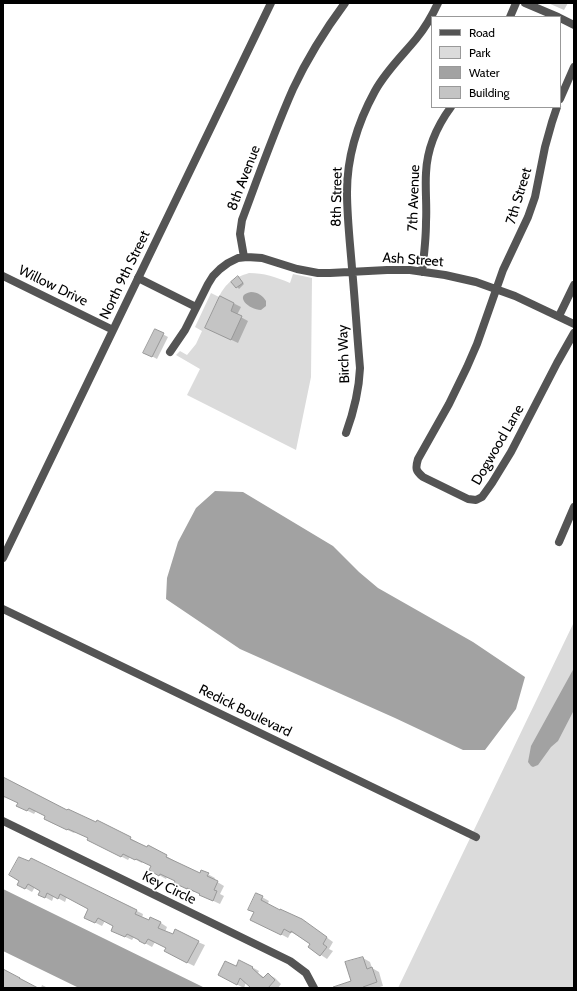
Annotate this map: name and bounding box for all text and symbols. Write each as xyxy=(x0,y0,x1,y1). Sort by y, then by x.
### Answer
legend xyxy=(431,16,561,108)
text: Road xyxy=(469,25,495,40)
text: Park xyxy=(469,45,491,60)
text: Water xyxy=(469,65,499,80)
text: Building xyxy=(469,85,510,100)
street label: 8th Avenue xyxy=(224,143,264,213)
street label: 7th Avenue xyxy=(404,164,424,232)
street label: 7th Street xyxy=(502,166,536,226)
street label: 8th Street xyxy=(328,167,346,227)
street label: North 9th Street xyxy=(96,228,154,322)
street label: Ash Street xyxy=(382,249,444,271)
street label: Willow Drive xyxy=(16,262,90,310)
street label: Birch Way xyxy=(335,324,353,384)
street label: Dogwood Lane xyxy=(468,402,528,488)
street label: Redick Boulevard xyxy=(196,681,294,741)
street label: Key Circle xyxy=(139,868,199,908)

